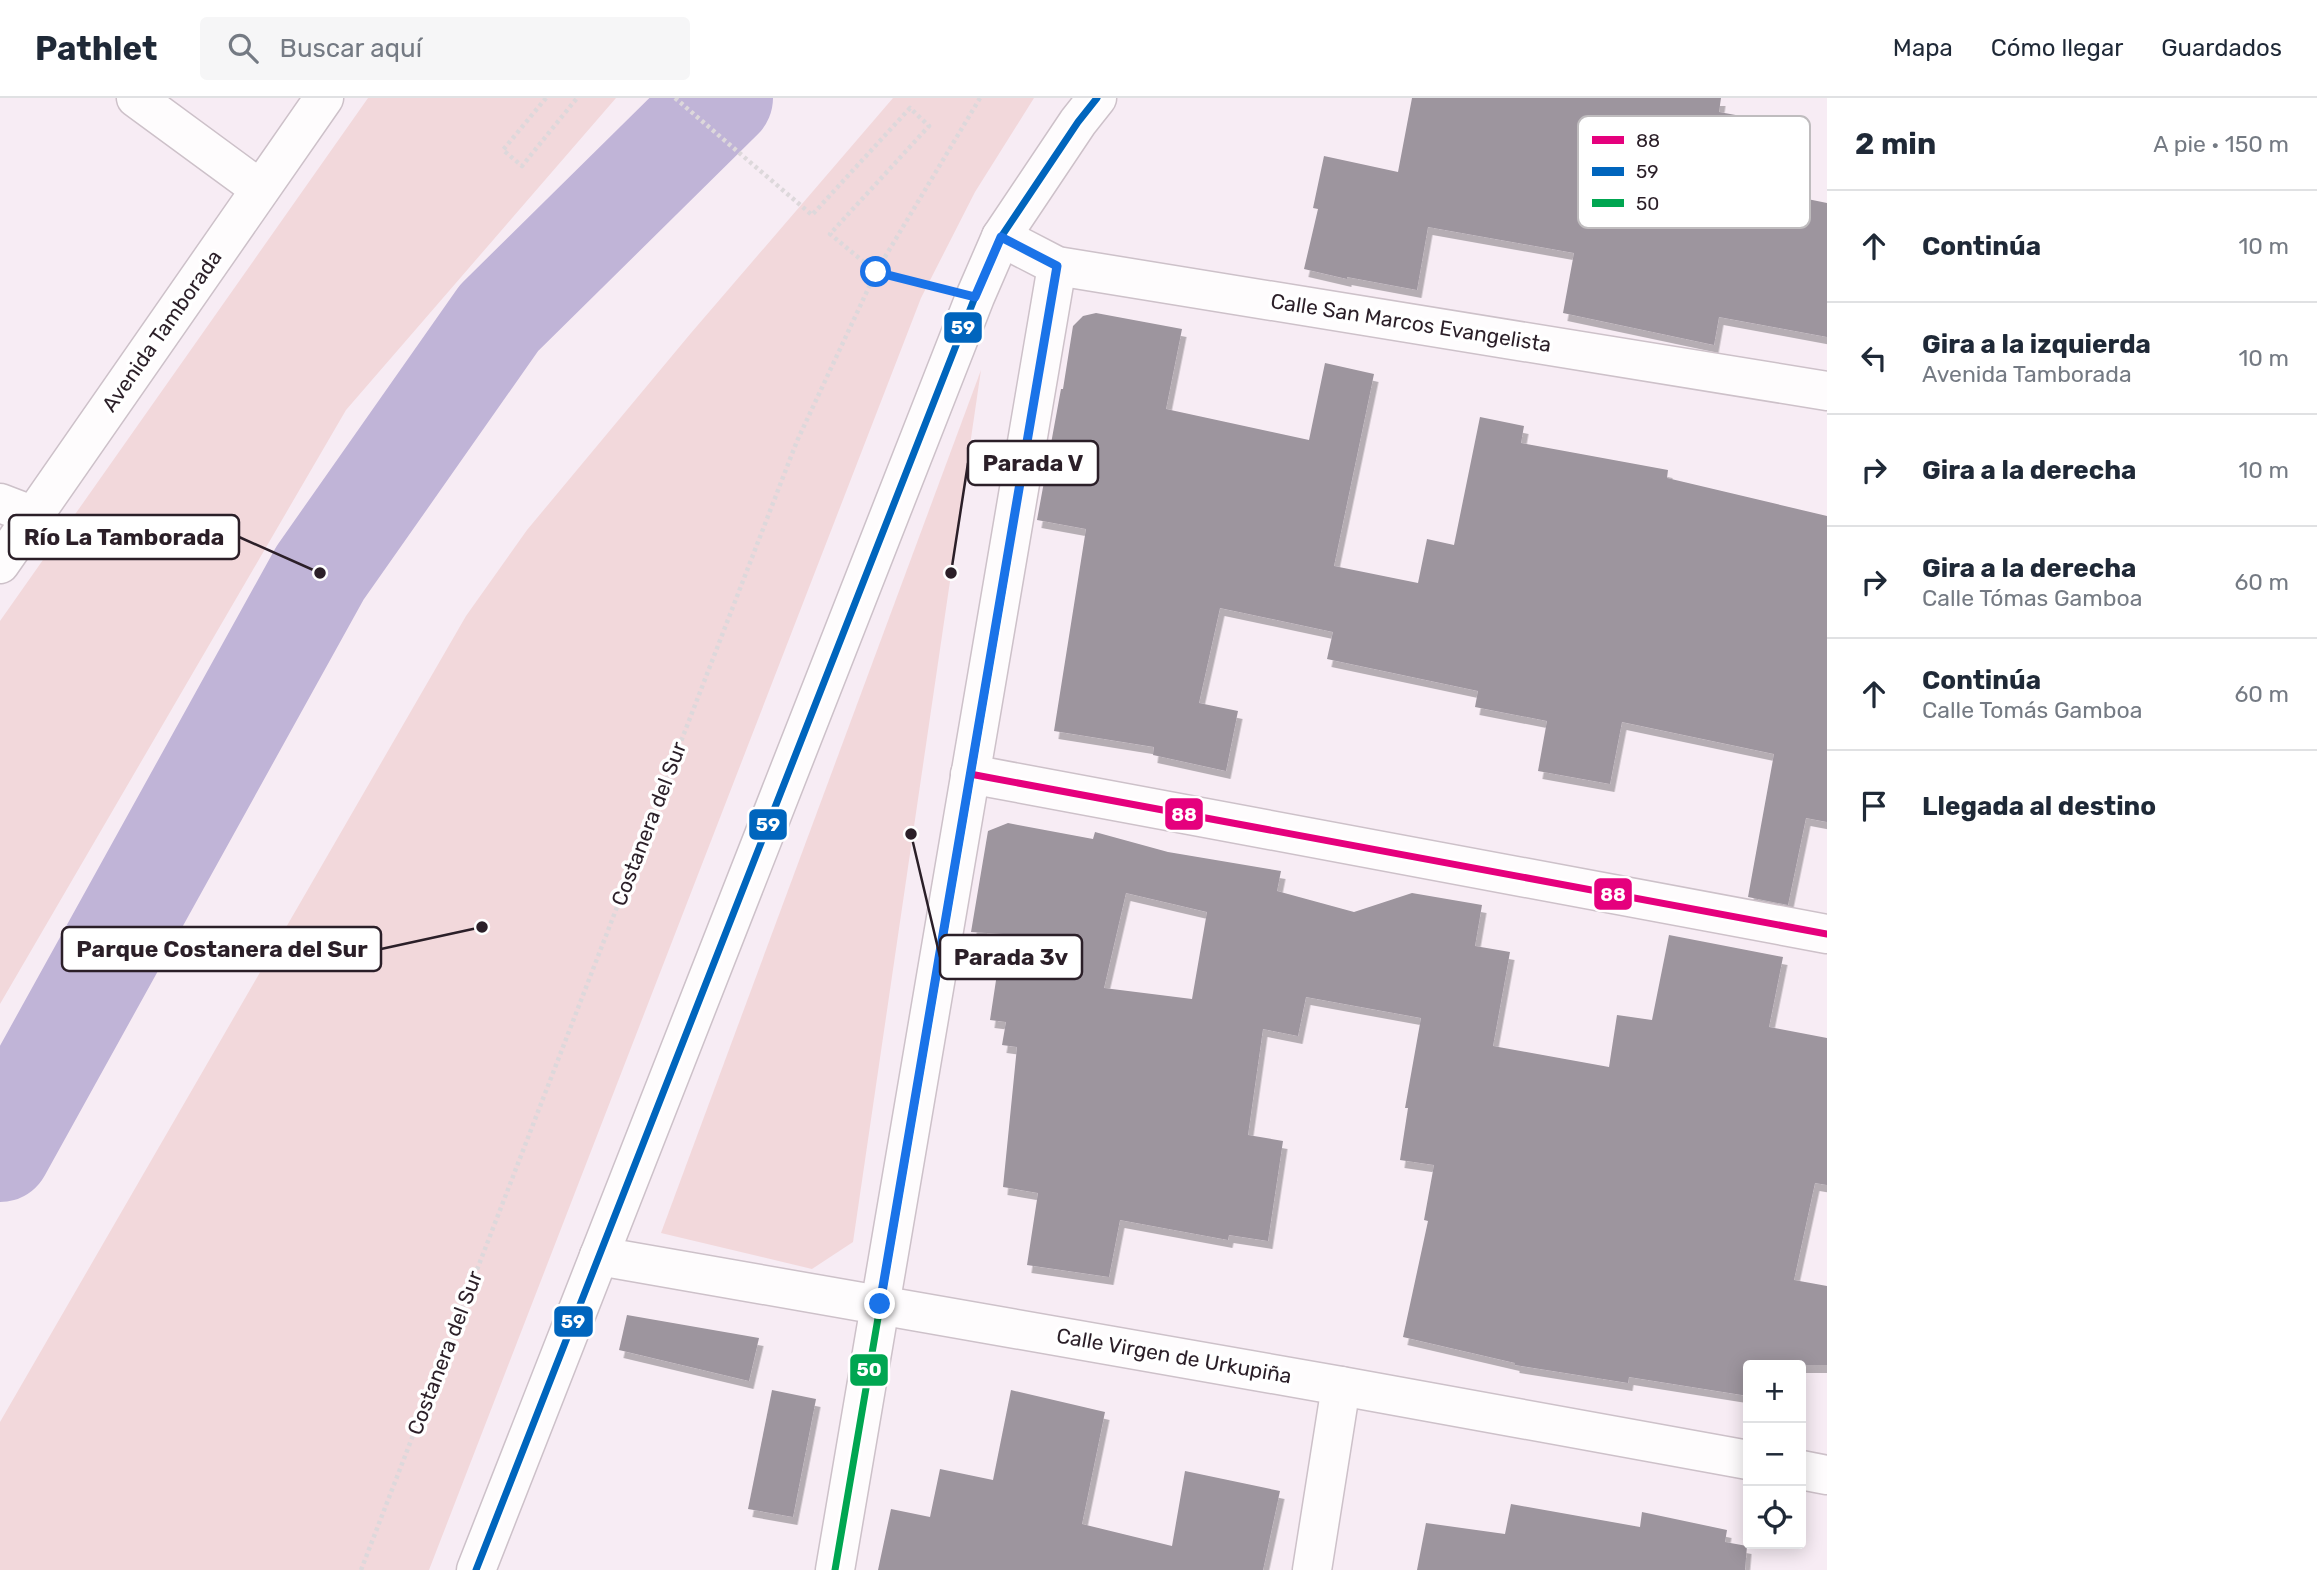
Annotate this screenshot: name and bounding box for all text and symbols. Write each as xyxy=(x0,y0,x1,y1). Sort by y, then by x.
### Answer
search box xyxy=(200,17,690,80)
text: Pathlet xyxy=(35,29,158,68)
icon: search xyxy=(224,29,262,67)
text: Buscar aquí xyxy=(280,33,422,64)
text: Mapa xyxy=(1893,34,1953,62)
text: Cómo llegar xyxy=(1991,34,2123,62)
text: Guardados xyxy=(2161,34,2282,62)
legend xyxy=(1578,116,1810,228)
text: 2 min xyxy=(1855,126,1936,162)
text: 88 xyxy=(1636,129,1660,152)
text: A pie · 150 m xyxy=(2153,130,2289,158)
text: 59 xyxy=(1636,160,1659,183)
text: 50 xyxy=(1636,192,1659,215)
icon: ahead xyxy=(1855,227,1893,265)
text: Continúa xyxy=(1922,231,2041,262)
text: 10 m xyxy=(2238,232,2289,260)
street label: Avenida Tamborada xyxy=(96,245,227,416)
route start xyxy=(860,256,891,287)
street label: Calle San Marcos Evangelista xyxy=(1269,288,1553,357)
line badge: 59 xyxy=(943,311,983,344)
text: 59 xyxy=(951,316,975,339)
text: Gira a la izquierda xyxy=(1922,329,2151,360)
icon: left xyxy=(1855,339,1893,377)
text: 10 m xyxy=(2238,344,2289,372)
text: Avenida Tamborada xyxy=(1922,360,2132,388)
callout: Parada V xyxy=(968,441,1098,485)
text: Parada V xyxy=(982,449,1084,477)
icon: right xyxy=(1855,451,1893,489)
text: Gira a la derecha xyxy=(1922,455,2136,486)
text: 10 m xyxy=(2238,456,2289,484)
callout: Río La Tamborada xyxy=(9,515,239,559)
text: Río La Tamborada xyxy=(24,523,224,551)
text: Gira a la derecha xyxy=(1922,553,2136,584)
icon: right xyxy=(1855,563,1893,601)
text: 60 m xyxy=(2234,568,2289,596)
text: Calle Tómas Gamboa xyxy=(1922,584,2142,612)
text: Continúa xyxy=(1922,665,2041,696)
icon: ahead xyxy=(1855,675,1893,713)
text: 60 m xyxy=(2234,680,2289,708)
text: Calle Tomás Gamboa xyxy=(1922,696,2142,724)
street label: Costanera del Sur xyxy=(606,738,691,909)
icon: arrive xyxy=(1855,787,1893,825)
text: Llegada al destino xyxy=(1922,791,2156,822)
line badge: 88 xyxy=(1164,797,1204,831)
text: 88 xyxy=(1171,803,1197,826)
line badge: 59 xyxy=(748,808,788,841)
text: 59 xyxy=(756,813,780,836)
line badge: 88 xyxy=(1593,877,1633,911)
text: 88 xyxy=(1600,883,1626,906)
callout: Parque Costanera del Sur xyxy=(62,927,381,971)
text: Parque Costanera del Sur xyxy=(76,935,368,963)
callout: Parada 3v xyxy=(940,935,1082,979)
text: Parada 3v xyxy=(954,943,1069,971)
street label: Costanera del Sur xyxy=(402,1267,487,1438)
route end xyxy=(864,1288,895,1319)
line badge: 59 xyxy=(553,1305,594,1338)
text: 59 xyxy=(561,1310,585,1333)
street label: Calle Virgen de Urkupiña xyxy=(1055,1323,1294,1389)
line badge: 50 xyxy=(849,1353,889,1387)
text: 50 xyxy=(856,1358,882,1381)
map controls xyxy=(1743,1360,1806,1549)
button: + xyxy=(1743,1360,1806,1423)
button: − xyxy=(1743,1423,1806,1486)
button: locate xyxy=(1743,1486,1806,1549)

